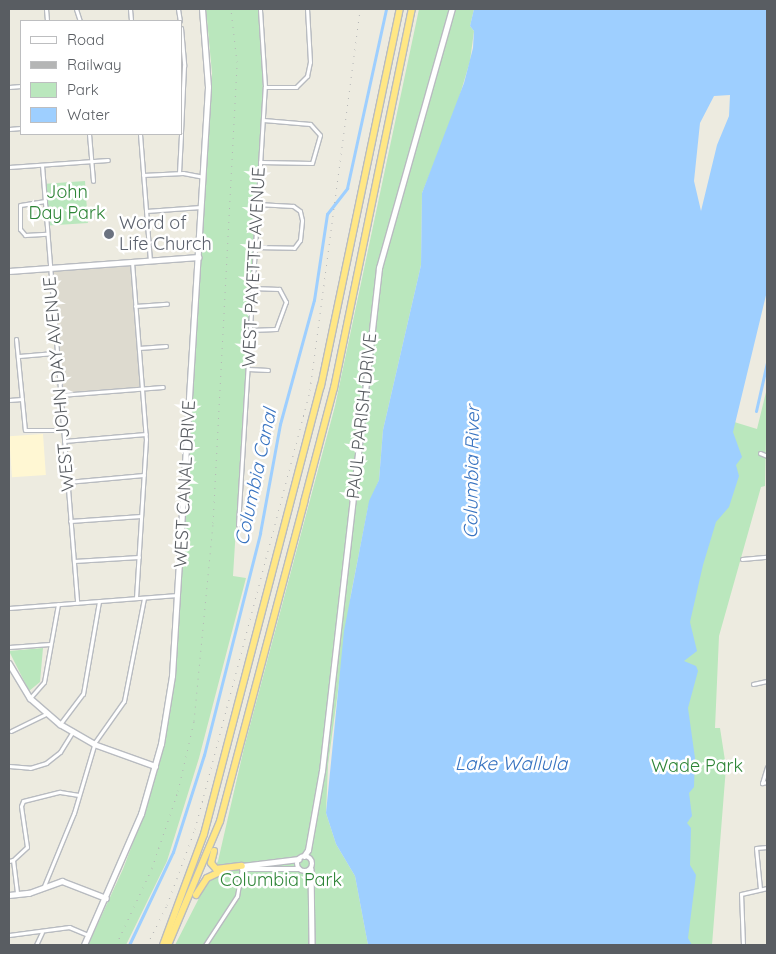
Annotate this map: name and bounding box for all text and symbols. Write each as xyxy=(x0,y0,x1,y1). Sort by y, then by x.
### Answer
legend xyxy=(20,20,182,135)
text: Road xyxy=(67,30,104,49)
text: Railway xyxy=(67,55,122,74)
text: Park xyxy=(67,80,99,99)
text: Water xyxy=(67,105,110,124)
street label: WEST PAYETTE AVENUE xyxy=(238,166,270,368)
park label: John Day Park xyxy=(28,182,106,224)
place label: Word of Life Church xyxy=(119,213,212,255)
marker: Word of Life Church xyxy=(103,228,115,240)
street label: WEST JOHN DAY AVENUE xyxy=(39,276,79,492)
street label: PAUL PARISH DRIVE xyxy=(343,332,381,500)
street label: WEST CANAL DRIVE xyxy=(170,400,200,568)
water label: Columbia River xyxy=(459,405,485,539)
water label: Columbia Canal xyxy=(230,406,282,548)
water label: Lake Wallula xyxy=(455,753,567,775)
park label: Wade Park xyxy=(651,755,743,777)
park label: Columbia Park xyxy=(220,869,342,891)

